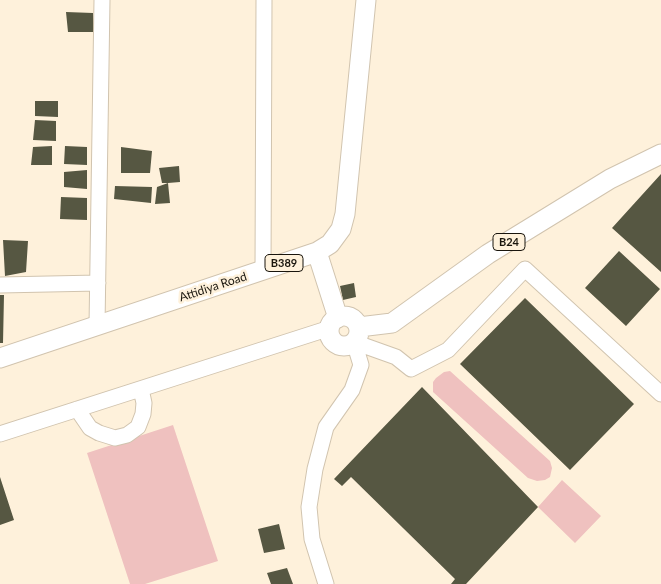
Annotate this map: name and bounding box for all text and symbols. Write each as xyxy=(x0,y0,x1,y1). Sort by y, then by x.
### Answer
road number: B24 xyxy=(493,233,525,250)
road number: B389 xyxy=(265,254,303,272)
street label: Attidiya Road xyxy=(177,269,249,305)

